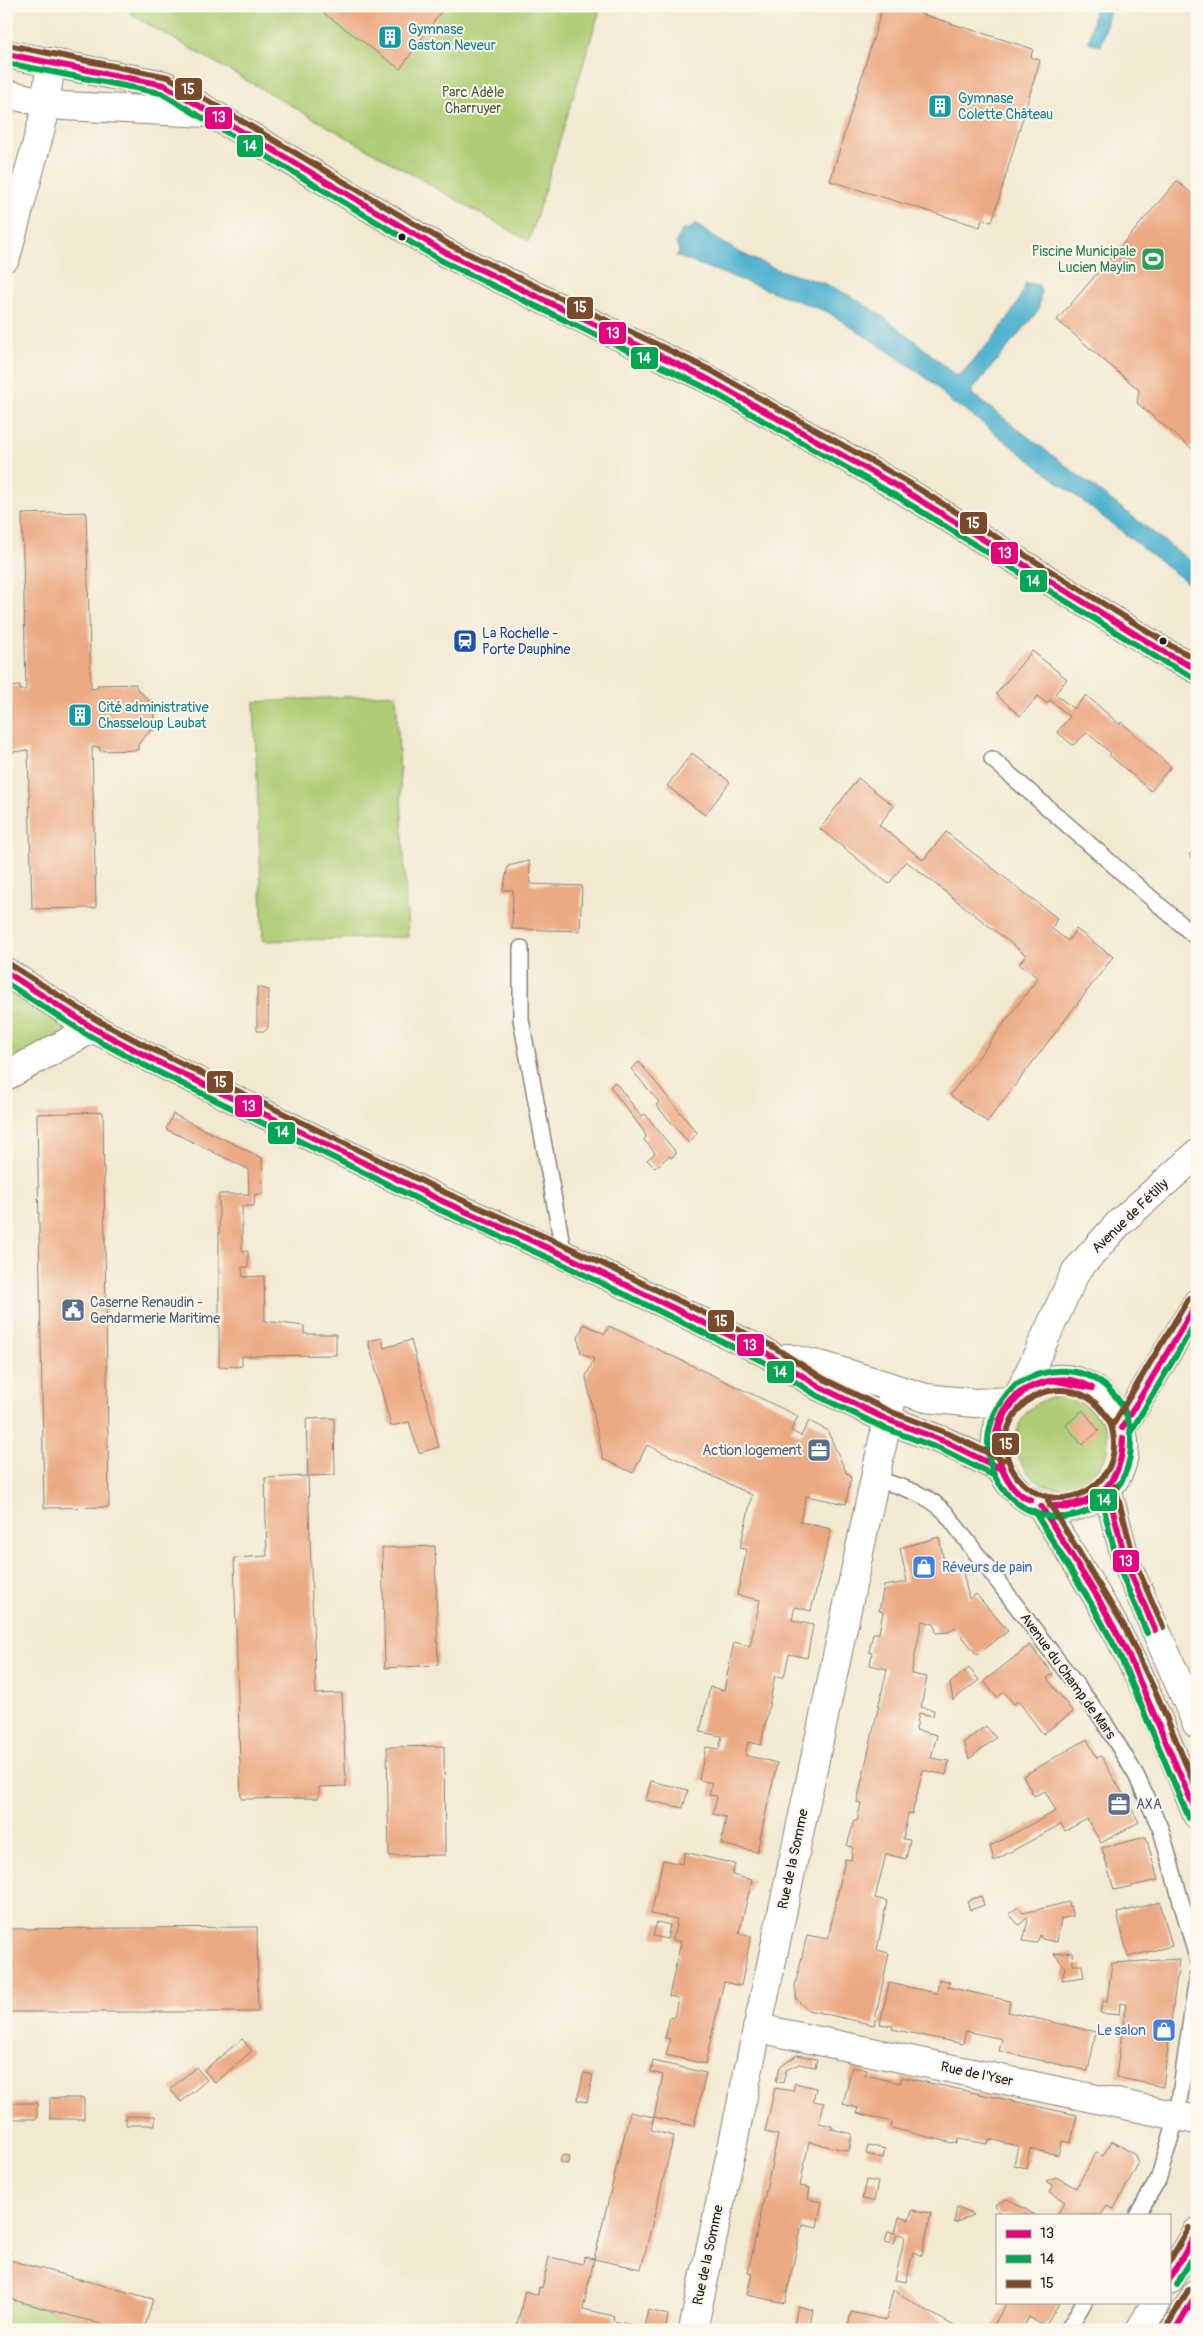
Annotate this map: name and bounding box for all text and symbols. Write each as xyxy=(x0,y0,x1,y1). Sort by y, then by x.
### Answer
place label: Gymnase Gaston Neveur xyxy=(408,21,496,54)
building icon: Gymnase Gaston Neveur xyxy=(377,24,403,50)
line badge: 15 xyxy=(174,77,203,101)
text: 15 xyxy=(181,81,195,98)
park label: Parc Adèle Charruyer xyxy=(442,84,504,117)
place label: Gymnase Colette Château xyxy=(958,90,1053,123)
building icon: Gymnase Colette Château xyxy=(927,93,953,119)
line badge: 13 xyxy=(204,106,233,130)
text: 13 xyxy=(212,109,226,126)
line badge: 14 xyxy=(236,134,264,158)
text: 14 xyxy=(243,138,258,155)
unlabelled marker xyxy=(397,232,407,242)
place label: Piscine Municipale Lucien Maylin xyxy=(1032,243,1136,276)
sports icon: Piscine Municipale Lucien Maylin xyxy=(1140,246,1166,272)
line badge: 15 xyxy=(566,296,594,320)
text: 15 xyxy=(573,299,587,316)
line badge: 13 xyxy=(598,321,627,345)
text: 13 xyxy=(606,325,620,342)
line badge: 14 xyxy=(630,346,659,370)
text: 14 xyxy=(637,350,652,367)
line badge: 15 xyxy=(959,511,988,535)
text: 15 xyxy=(966,515,980,532)
line badge: 13 xyxy=(990,541,1019,565)
text: 13 xyxy=(998,545,1012,562)
line badge: 14 xyxy=(1019,569,1048,593)
text: 14 xyxy=(1026,573,1041,590)
place label: La Rochelle - Porte Dauphine xyxy=(482,625,570,658)
station icon: La Rochelle - Porte Dauphine xyxy=(452,628,478,654)
unlabelled marker xyxy=(1158,636,1168,646)
place label: Cité administrative Chasseloup Laubat xyxy=(98,699,209,732)
building icon: Cité administrative Chasseloup Laubat xyxy=(67,702,93,728)
line badge: 15 xyxy=(206,1070,234,1094)
text: 15 xyxy=(213,1074,227,1091)
line badge: 13 xyxy=(234,1094,263,1118)
text: 13 xyxy=(242,1098,256,1115)
line badge: 14 xyxy=(267,1121,296,1145)
text: 14 xyxy=(275,1124,290,1141)
street label: Avenue de Fétilly xyxy=(1088,1175,1172,1257)
place label: Caserne Renaudin - Gendarmerie Maritime xyxy=(90,1294,220,1327)
public building icon: Caserne Renaudin - Gendarmerie Maritime xyxy=(60,1297,86,1323)
line badge: 15 xyxy=(707,1309,735,1333)
text: 15 xyxy=(714,1313,728,1330)
line badge: 13 xyxy=(736,1333,765,1357)
text: 13 xyxy=(743,1337,757,1354)
line badge: 14 xyxy=(766,1360,795,1384)
text: 14 xyxy=(773,1364,788,1381)
line badge: 15 xyxy=(991,1432,1020,1456)
text: 15 xyxy=(999,1436,1013,1453)
office icon: Action logement xyxy=(806,1437,832,1463)
place label: Action logement xyxy=(702,1442,802,1459)
line badge: 14 xyxy=(1089,1488,1118,1512)
text: 14 xyxy=(1097,1492,1112,1509)
line badge: 13 xyxy=(1112,1549,1140,1573)
text: 13 xyxy=(1119,1553,1133,1570)
shop icon: Rêveurs de pain xyxy=(911,1554,937,1580)
place label: Rêveurs de pain xyxy=(942,1559,1033,1576)
street label: Avenue du Champ de Mars xyxy=(1017,1610,1120,1743)
office icon: AXA xyxy=(1106,1791,1132,1817)
place label: AXA xyxy=(1136,1796,1162,1813)
street label: Rue de la Somme xyxy=(774,1807,812,1911)
shop icon: Le salon xyxy=(1151,2017,1177,2043)
place label: Le salon xyxy=(1097,2022,1146,2039)
street label: Rue de l'Yser xyxy=(939,2058,1015,2090)
street label: Rue de la Somme xyxy=(689,2203,727,2307)
legend xyxy=(996,2214,1170,2304)
text: 13 xyxy=(1040,2224,1054,2243)
text: 14 xyxy=(1040,2250,1055,2269)
text: 15 xyxy=(1040,2274,1054,2293)

